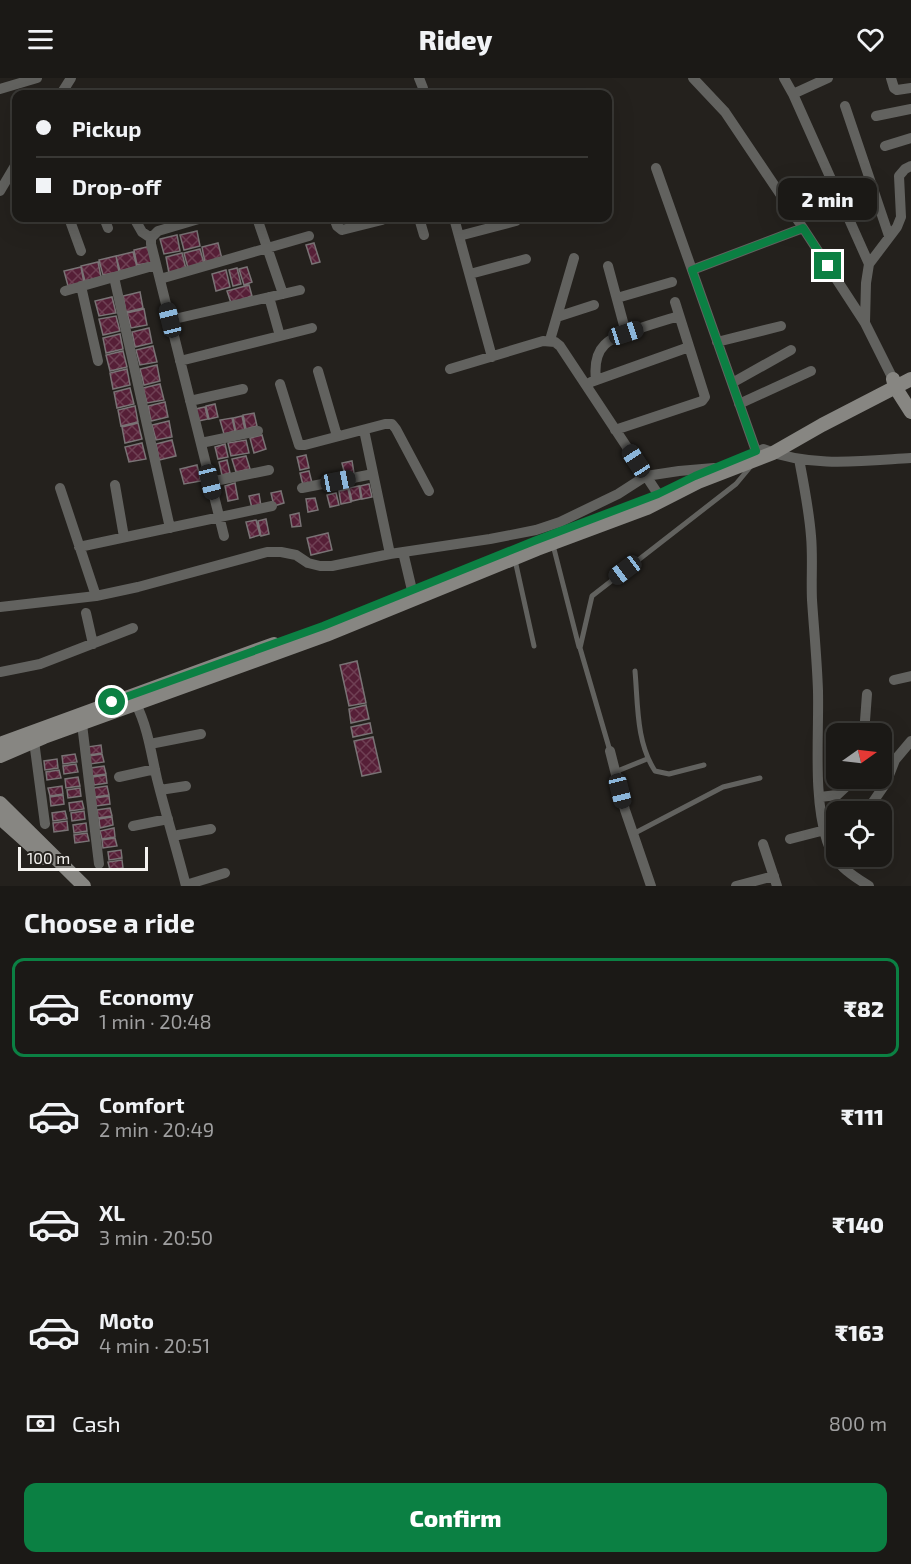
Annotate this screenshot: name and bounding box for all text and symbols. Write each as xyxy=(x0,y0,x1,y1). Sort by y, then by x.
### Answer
icon: menu xyxy=(24,23,57,56)
text: Ridey xyxy=(419,23,492,55)
icon: heart xyxy=(854,23,887,56)
text: Pickup xyxy=(72,115,141,141)
text: Drop-off xyxy=(72,173,161,199)
callout: 2 min xyxy=(778,179,878,221)
text: 2 min xyxy=(802,187,853,211)
route end xyxy=(814,252,841,279)
car xyxy=(157,300,183,340)
car xyxy=(606,319,646,347)
car xyxy=(619,441,653,481)
car xyxy=(197,462,223,502)
car xyxy=(319,469,357,493)
car xyxy=(605,552,645,588)
route start xyxy=(98,688,125,715)
north arrow xyxy=(826,723,892,789)
map controls xyxy=(826,723,892,867)
car xyxy=(607,771,633,811)
button: locate xyxy=(826,801,892,867)
scale bar xyxy=(18,844,148,872)
text: 100 m xyxy=(27,848,70,867)
text: Choose a ride xyxy=(24,906,195,938)
icon: car xyxy=(27,981,81,1035)
text: Economy xyxy=(99,983,194,1009)
text: ₹82 xyxy=(844,995,884,1021)
text: 1 min · 20:48 xyxy=(99,1009,212,1033)
icon: car xyxy=(27,1089,81,1143)
text: Comfort xyxy=(99,1091,184,1117)
text: ₹111 xyxy=(841,1103,884,1129)
text: 2 min · 20:49 xyxy=(99,1117,214,1141)
icon: car xyxy=(27,1197,81,1251)
text: XL xyxy=(99,1199,125,1225)
text: ₹140 xyxy=(832,1211,884,1237)
text: 3 min · 20:50 xyxy=(99,1225,213,1249)
icon: car xyxy=(27,1305,81,1359)
text: Moto xyxy=(99,1307,154,1333)
text: ₹163 xyxy=(835,1319,884,1345)
text: 4 min · 20:51 xyxy=(99,1333,210,1357)
icon: cash xyxy=(24,1407,57,1440)
text: Cash xyxy=(72,1410,121,1436)
text: 800 m xyxy=(829,1411,887,1435)
button: Confirm xyxy=(24,1483,887,1552)

